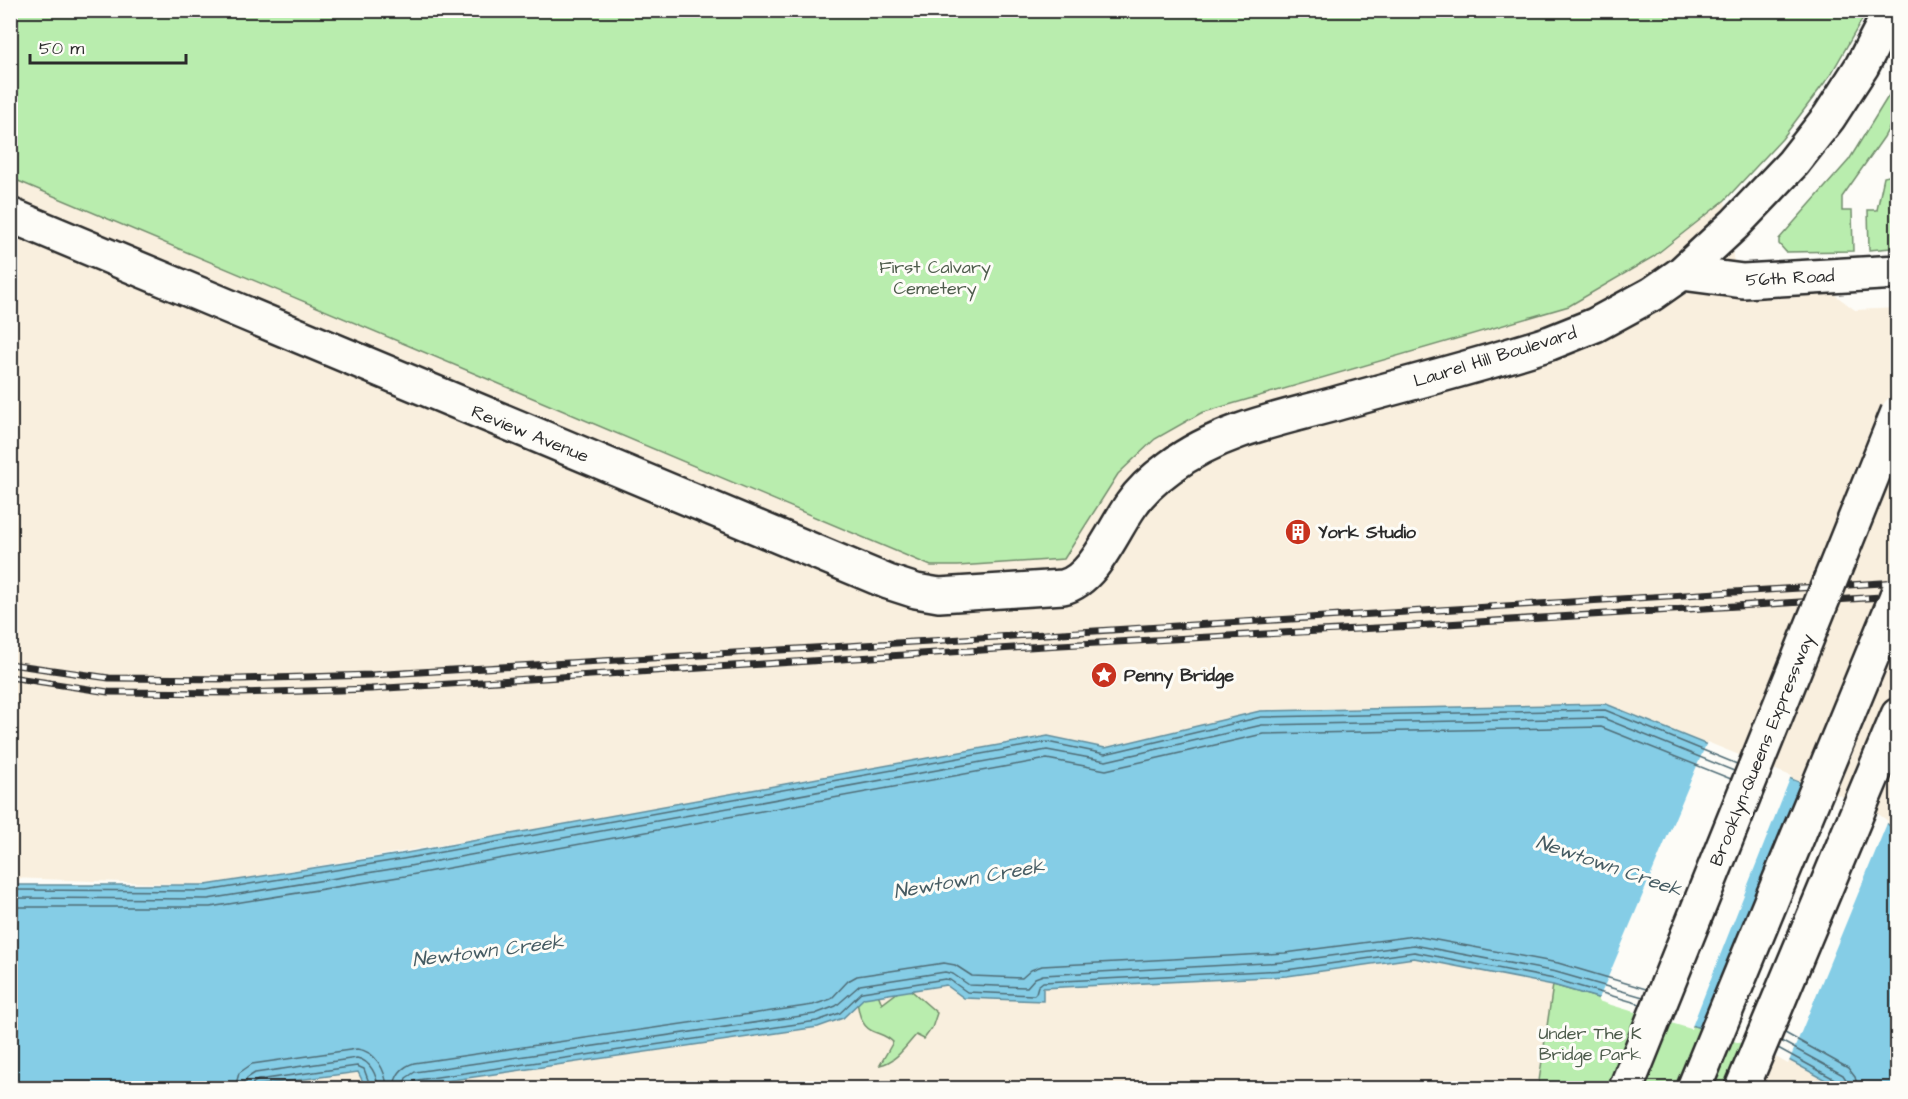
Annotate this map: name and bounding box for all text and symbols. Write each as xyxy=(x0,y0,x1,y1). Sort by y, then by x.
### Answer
scale bar xyxy=(30,27,186,65)
text: 50 m xyxy=(39,36,84,61)
park label: First Calvary Cemetery xyxy=(879,255,991,302)
street label: 56th Road xyxy=(1745,263,1835,293)
street label: Laurel Hill Boulevard xyxy=(1410,320,1580,394)
street label: Review Avenue xyxy=(468,399,593,469)
building icon: York Studio xyxy=(1283,517,1313,547)
place label: York Studio xyxy=(1318,520,1417,545)
street label: Brooklyn-Queens Expressway xyxy=(1704,630,1821,870)
place icon: Penny Bridge xyxy=(1089,660,1119,690)
place label: Penny Bridge xyxy=(1124,663,1234,689)
water label: Newtown Creek xyxy=(1533,828,1686,904)
water label: Newtown Creek xyxy=(892,852,1047,906)
water label: Newtown Creek xyxy=(411,928,566,974)
park label: Under The K Bridge Park xyxy=(1538,1021,1642,1068)

